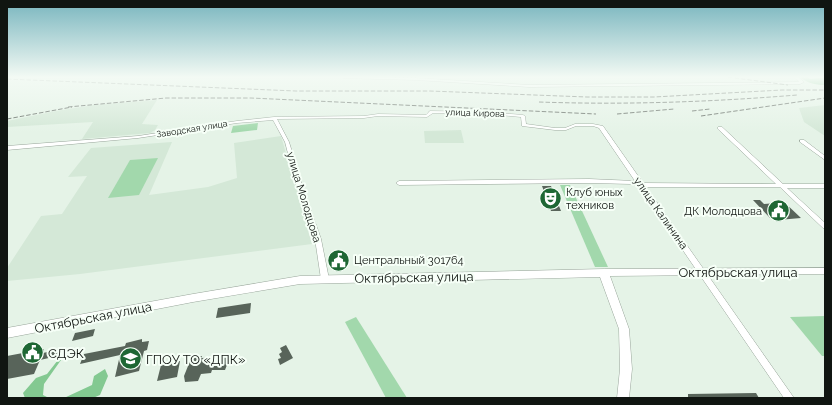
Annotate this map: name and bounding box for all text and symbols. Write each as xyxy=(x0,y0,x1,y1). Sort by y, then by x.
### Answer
street label: улица Кирова xyxy=(445,107,505,119)
street label: Заводская улица xyxy=(156,118,228,140)
street label: улица Молодцова xyxy=(284,150,323,244)
street label: улица Калинина xyxy=(631,175,690,252)
theatre icon: Клуб юных техников xyxy=(538,185,564,211)
place label: Клуб юных техников xyxy=(566,186,623,212)
public building icon: ДК Молодцова xyxy=(765,198,791,224)
place label: ДК Молодцова xyxy=(684,205,762,218)
public building icon: Центральный 301764 xyxy=(325,247,351,273)
place label: Центральный 301764 xyxy=(354,254,464,267)
street label: Октябрьская улица xyxy=(679,265,798,280)
street label: Октябрьская улица xyxy=(354,269,474,286)
street label: Октябрьская улица xyxy=(33,299,153,336)
public building icon: СДЭК xyxy=(19,340,45,366)
place label: СДЭК xyxy=(48,346,84,361)
school or university icon: ГПОУ ТО «ДПК» xyxy=(118,346,144,372)
place label: ГПОУ ТО «ДПК» xyxy=(146,352,246,367)

